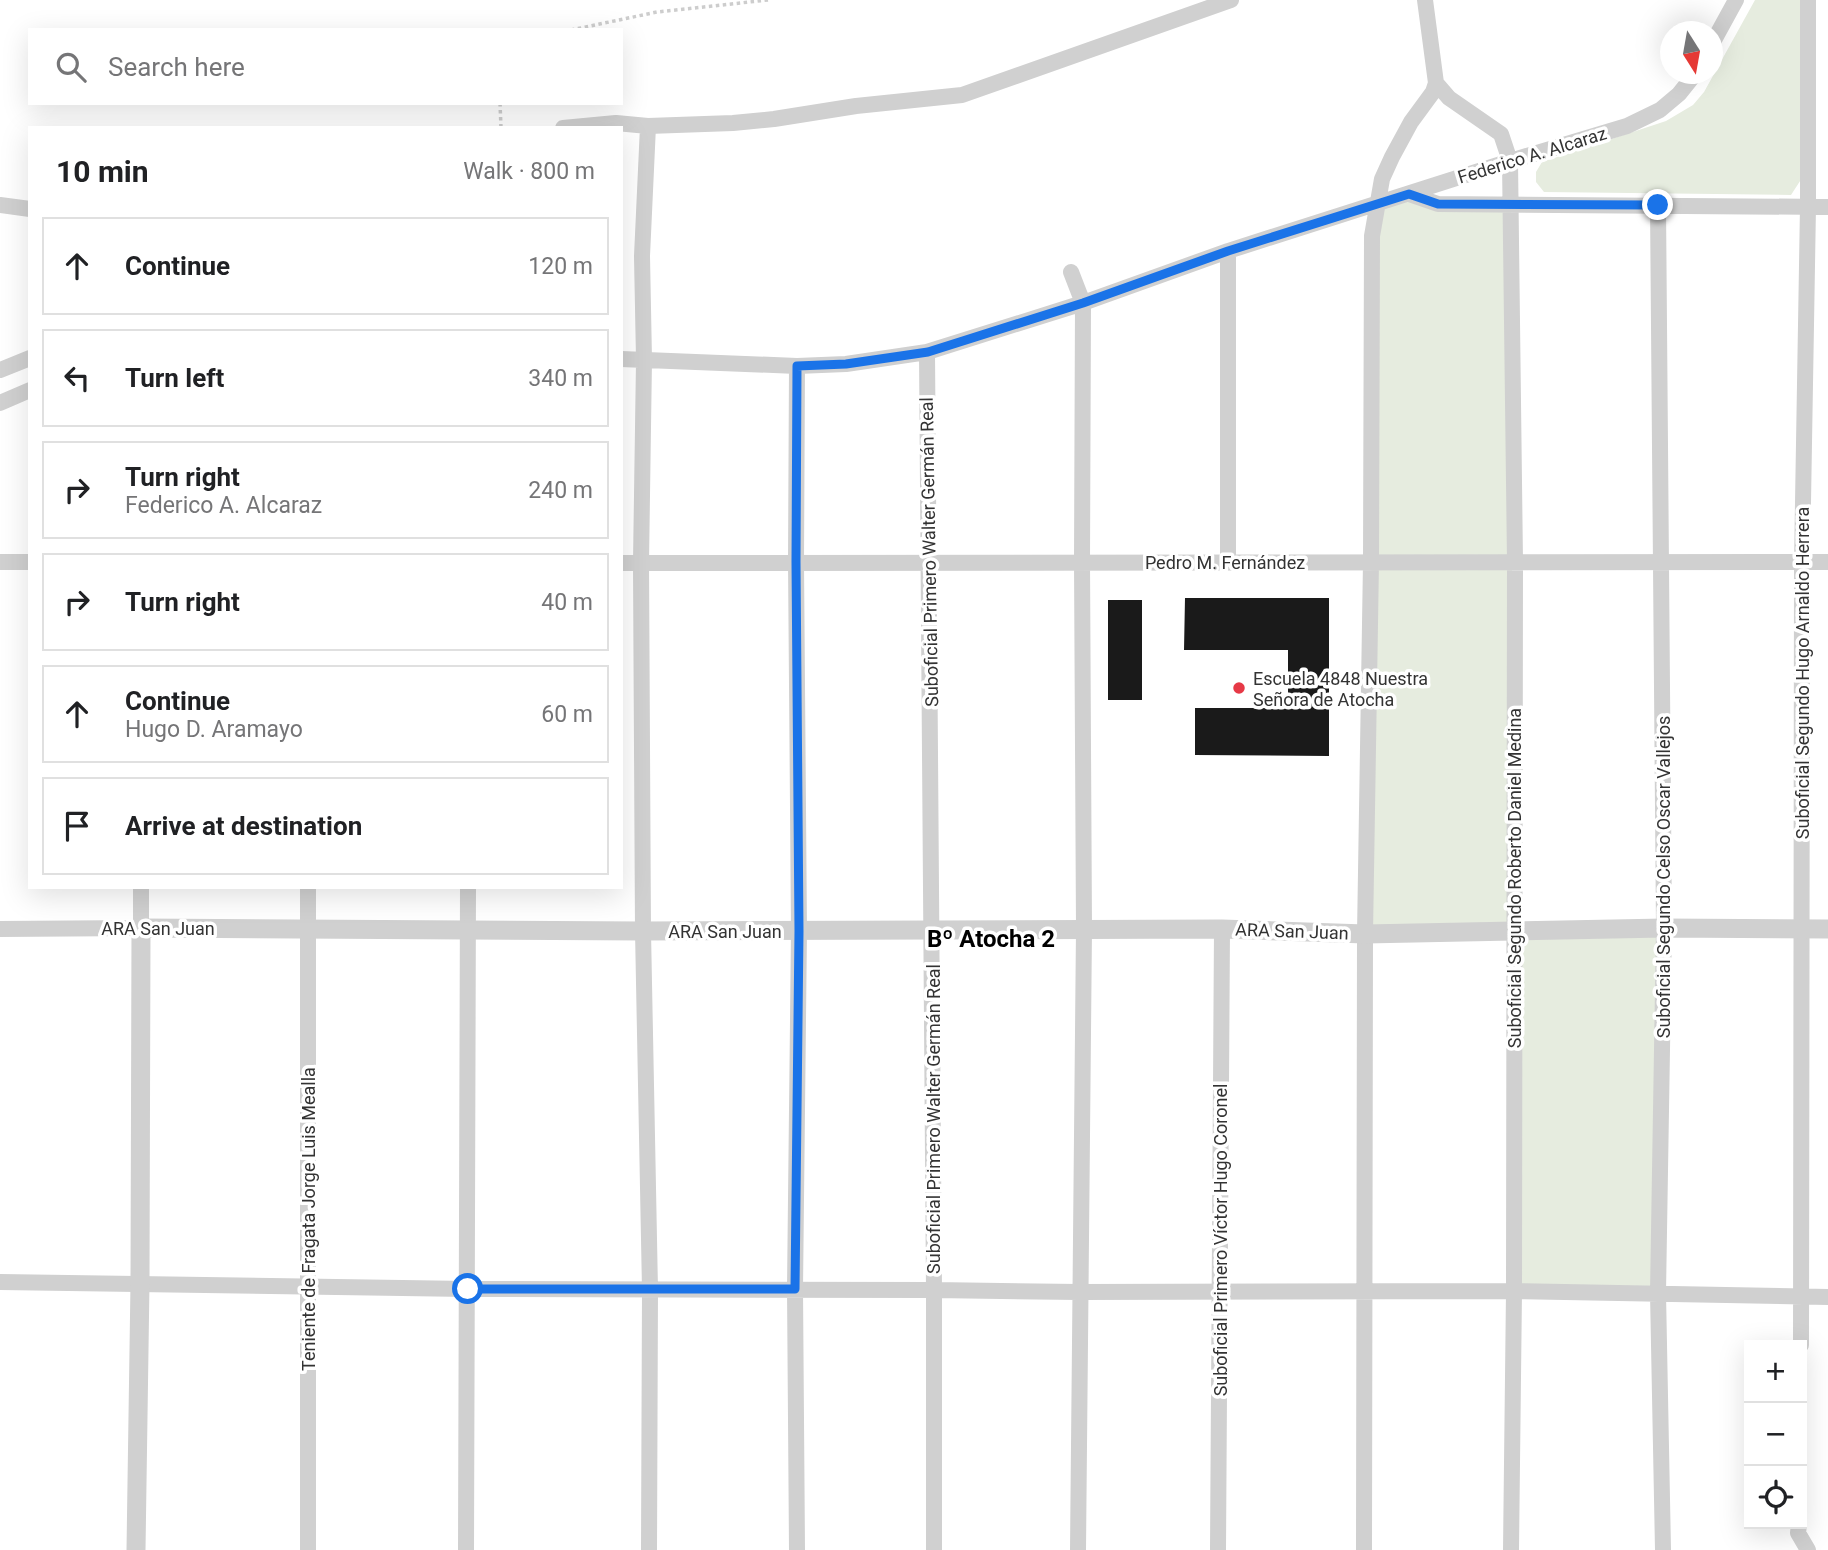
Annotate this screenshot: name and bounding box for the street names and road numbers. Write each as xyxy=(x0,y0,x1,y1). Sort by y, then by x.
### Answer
street label: Federico A. Alcaraz xyxy=(1455,122,1609,188)
street label: Suboficial Primero Walter Germán Real xyxy=(916,397,942,707)
street label: Suboficial Segundo Hugo Arnaldo Herrera xyxy=(1792,507,1813,839)
street label: Pedro M. Fernández xyxy=(1145,552,1305,573)
street label: Suboficial Segundo Roberto Daniel Medina xyxy=(1504,708,1525,1048)
street label: Suboficial Segundo Celso Oscar Vallejos xyxy=(1653,716,1674,1038)
street label: ARA San Juan xyxy=(101,918,215,939)
street label: ARA San Juan xyxy=(1235,919,1349,943)
street label: ARA San Juan xyxy=(668,921,782,942)
street label: Suboficial Primero Walter Germán Real xyxy=(923,964,944,1274)
street label: Teniente de Fragata Jorge Luis Mealla xyxy=(298,1067,319,1371)
street label: Suboficial Primero Víctor Hugo Coronel xyxy=(1210,1084,1231,1396)

